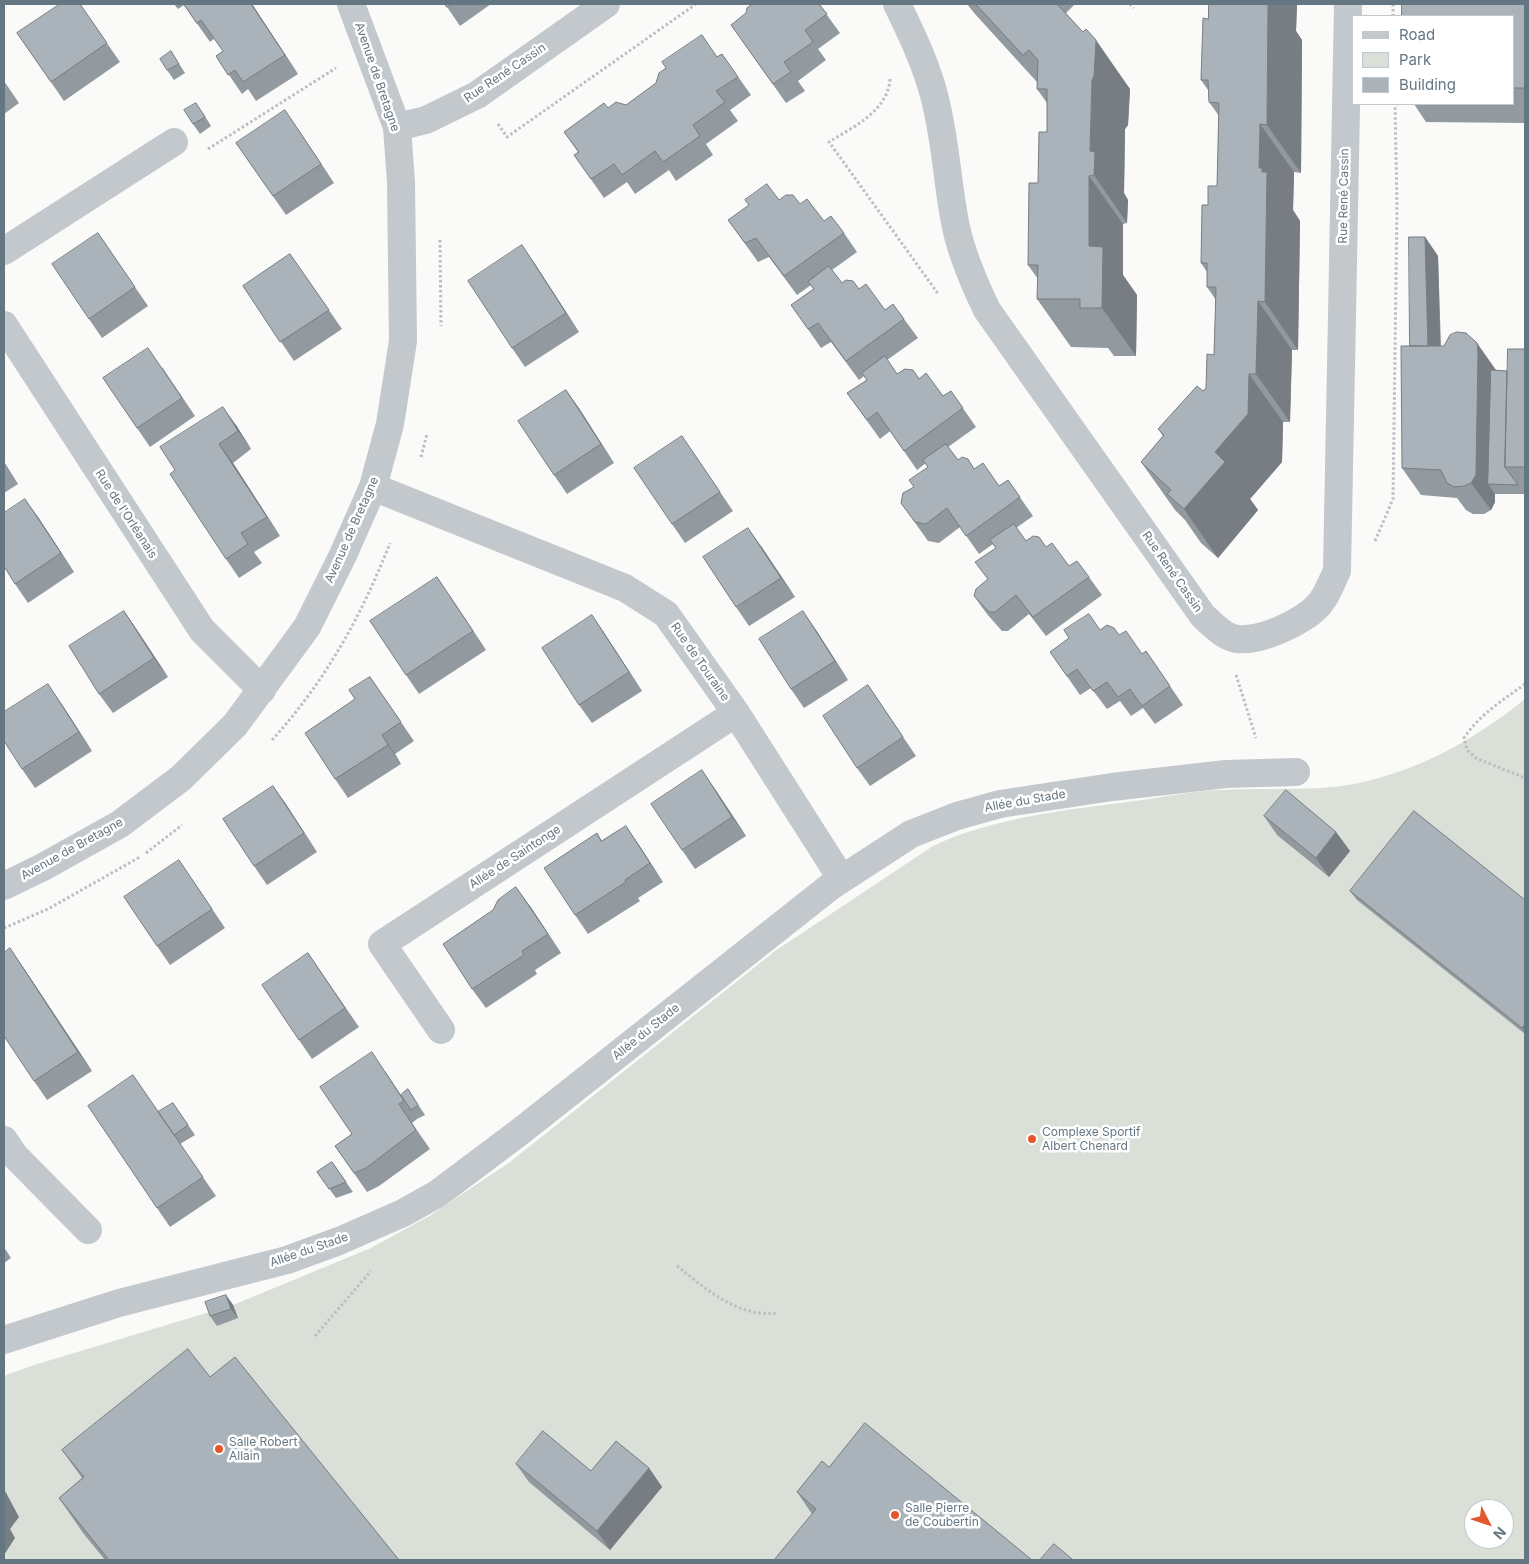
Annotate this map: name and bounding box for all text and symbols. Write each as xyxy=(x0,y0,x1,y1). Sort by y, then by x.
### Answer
legend xyxy=(1352,15,1514,105)
street label: Avenue de Bretagne xyxy=(352,20,402,134)
text: Road xyxy=(1399,25,1435,44)
street label: Rue René Cassin xyxy=(461,40,549,106)
text: Park xyxy=(1399,50,1431,69)
text: Building xyxy=(1399,75,1456,94)
street label: Rue René Cassin xyxy=(1336,148,1352,244)
street label: Rue de l'Orléanais xyxy=(92,467,160,561)
street label: Avenue de Bretagne xyxy=(322,475,382,585)
street label: Rue René Cassin xyxy=(1139,529,1205,615)
street label: Rue de Touraine xyxy=(668,620,732,704)
street label: Allée du Stade xyxy=(983,787,1067,815)
street label: Avenue de Bretagne xyxy=(18,815,126,883)
street label: Allée de Saintonge xyxy=(467,822,563,892)
street label: Allée du Stade xyxy=(610,1001,682,1063)
place label: Complexe Sportif Albert Chenard xyxy=(1042,1125,1140,1153)
marker: Complexe Sportif Albert Chenard xyxy=(1026,1133,1038,1145)
street label: Allée du Stade xyxy=(268,1230,350,1270)
place label: Salle Robert Allain xyxy=(229,1435,297,1463)
marker: Salle Robert Allain xyxy=(213,1443,225,1455)
north arrow xyxy=(1464,1499,1514,1549)
place label: Salle Pierre de Coubertin xyxy=(905,1501,979,1529)
marker: Salle Pierre de Coubertin xyxy=(889,1509,901,1521)
text: N xyxy=(1490,1524,1510,1543)

